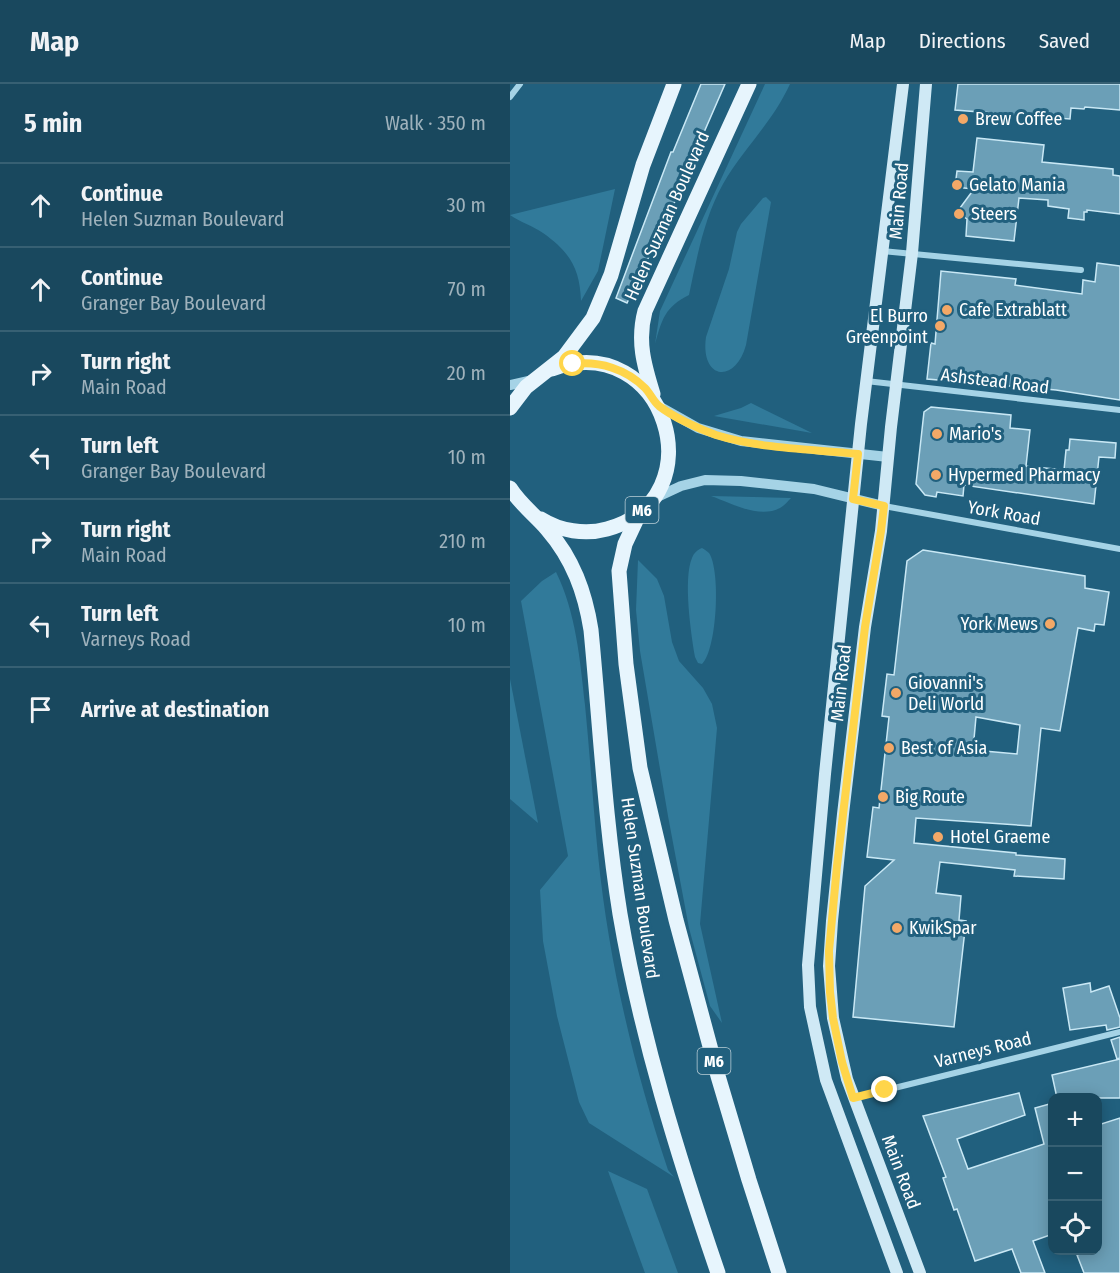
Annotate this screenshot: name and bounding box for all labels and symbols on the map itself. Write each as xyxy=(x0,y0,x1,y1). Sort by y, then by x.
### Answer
place label: Brew Coffee xyxy=(975,108,1063,130)
marker: Brew Coffee xyxy=(956,112,970,126)
street label: Helen Suzman Boulevard xyxy=(620,128,714,304)
street label: Main Road xyxy=(885,162,913,240)
place label: Gelato Mania xyxy=(969,174,1066,196)
marker: Gelato Mania xyxy=(950,178,964,192)
place label: Steers xyxy=(971,203,1017,225)
marker: Steers xyxy=(952,207,966,221)
place label: Cafe Extrablatt xyxy=(959,299,1067,321)
marker: Cafe Extrablatt xyxy=(940,303,954,317)
place label: El Burro Greenpoint xyxy=(846,305,928,348)
marker: El Burro Greenpoint xyxy=(933,319,947,333)
route start xyxy=(559,350,585,376)
street label: Ashstead Road xyxy=(940,363,1050,399)
place label: Mario's xyxy=(949,423,1002,445)
marker: Mario's xyxy=(930,427,944,441)
place label: Hypermed Pharmacy xyxy=(948,464,1100,486)
marker: Hypermed Pharmacy xyxy=(929,468,943,482)
street label: York Road xyxy=(966,496,1042,530)
road number: M6 xyxy=(626,497,658,523)
place label: York Mews xyxy=(961,613,1038,635)
marker: York Mews xyxy=(1043,617,1057,631)
street label: Main Road xyxy=(826,643,856,723)
place label: Giovanni's Deli World xyxy=(908,672,984,715)
marker: Giovanni's Deli World xyxy=(889,686,903,700)
place label: Best of Asia xyxy=(901,737,987,759)
marker: Best of Asia xyxy=(882,741,896,755)
place label: Big Route xyxy=(895,786,965,808)
marker: Big Route xyxy=(876,790,890,804)
street label: Helen Suzman Boulevard xyxy=(616,796,664,980)
place label: Hotel Graeme xyxy=(950,826,1050,848)
marker: Hotel Graeme xyxy=(931,830,945,844)
place label: KwikSpar xyxy=(909,917,977,939)
marker: KwikSpar xyxy=(890,921,904,935)
street label: Varneys Road xyxy=(932,1027,1034,1073)
road number: M6 xyxy=(698,1048,730,1074)
route end xyxy=(871,1076,897,1102)
street label: Main Road xyxy=(877,1132,925,1212)

